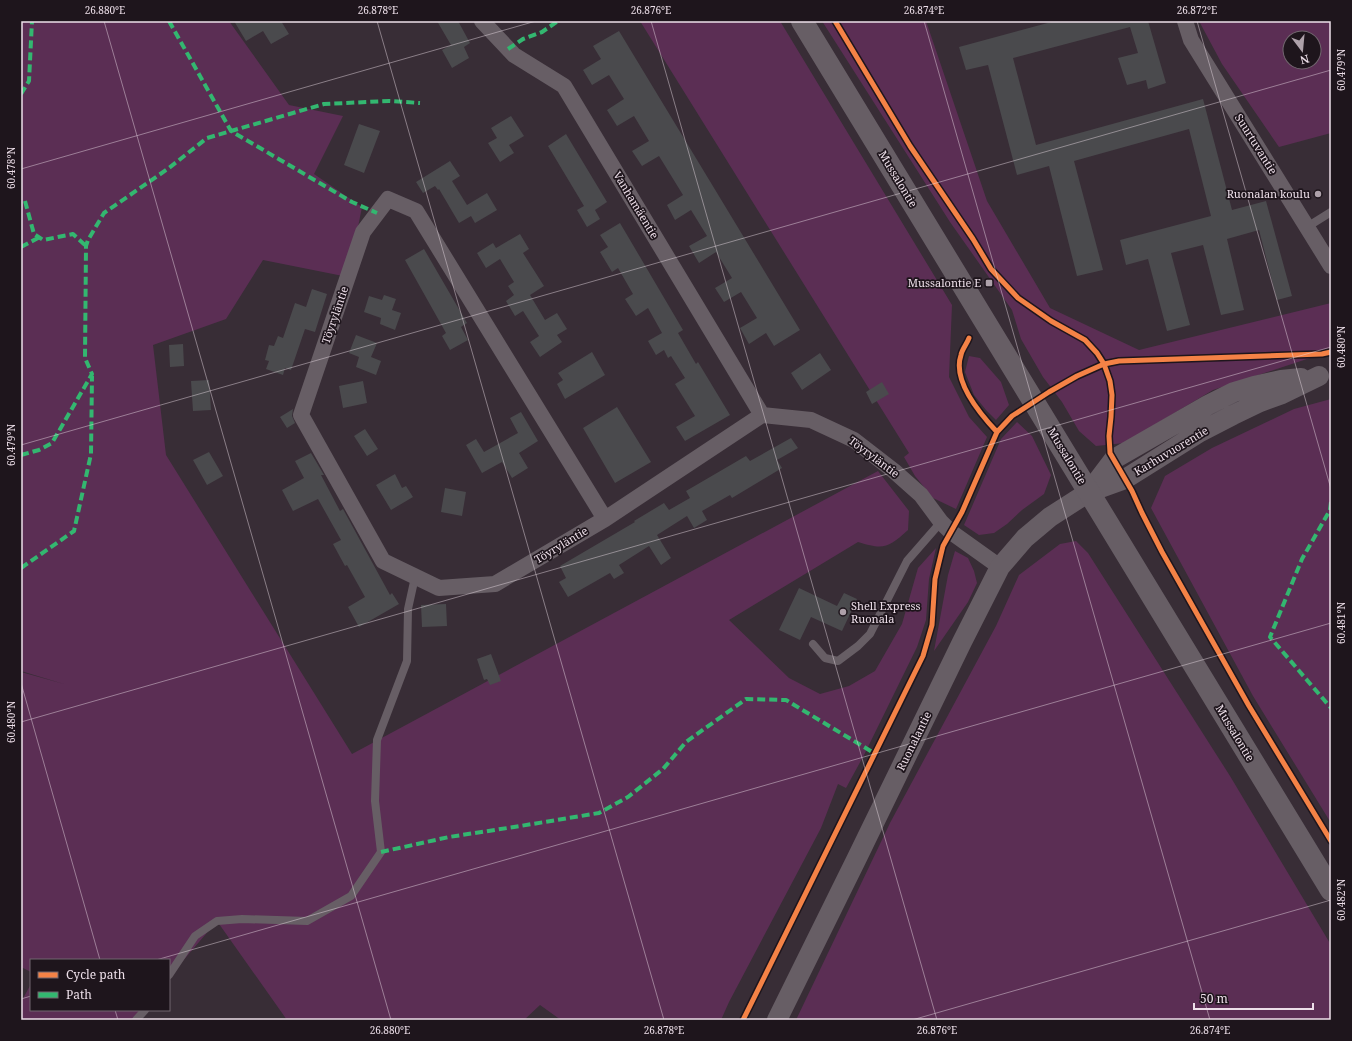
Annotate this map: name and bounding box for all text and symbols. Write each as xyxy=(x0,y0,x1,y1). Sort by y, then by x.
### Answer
text: 26.880°E xyxy=(85,3,125,17)
text: 26.878°E xyxy=(358,3,398,17)
text: 26.876°E xyxy=(631,3,671,17)
text: 26.874°E xyxy=(904,3,944,17)
text: 26.872°E xyxy=(1177,3,1217,17)
north arrow xyxy=(1282,30,1322,70)
text: 60.479°N xyxy=(1334,49,1348,91)
text: N xyxy=(1298,52,1311,69)
street label: Suurtuvantie xyxy=(1232,111,1281,177)
text: 60.478°N xyxy=(4,147,18,189)
street label: Mussalontie xyxy=(876,148,921,210)
street label: Vanhamäentie xyxy=(610,168,663,241)
place label: Ruonalan koulu xyxy=(1227,186,1310,201)
marker: Ruonalan koulu xyxy=(1313,189,1323,199)
place label: Mussalontie E xyxy=(908,275,981,290)
marker: Mussalontie E xyxy=(984,278,994,288)
street label: Töyryläntie xyxy=(318,284,351,346)
text: 60.480°N xyxy=(1334,326,1348,368)
street label: Karhuvuorentie xyxy=(1131,422,1211,479)
text: 60.479°N xyxy=(4,424,18,466)
street label: Mussalontie xyxy=(1045,425,1090,487)
street label: Töyryläntie xyxy=(846,433,903,481)
street label: Töyryläntie xyxy=(531,523,590,566)
place label: Shell Express Ruonala xyxy=(851,598,921,626)
text: 60.481°N xyxy=(1334,602,1348,644)
marker: Shell Express Ruonala xyxy=(838,607,848,617)
text: 60.480°N xyxy=(4,701,18,743)
street label: Mussalontie xyxy=(1213,702,1258,764)
street label: Ruonalantie xyxy=(893,709,934,773)
text: 60.482°N xyxy=(1334,879,1348,921)
legend xyxy=(30,959,170,1011)
text: Cycle path xyxy=(66,966,126,983)
scale bar xyxy=(1194,985,1313,1011)
text: Path xyxy=(66,986,92,1003)
text: 50 m xyxy=(1200,990,1228,1007)
text: 26.880°E xyxy=(370,1023,410,1037)
text: 26.878°E xyxy=(644,1023,684,1037)
text: 26.876°E xyxy=(917,1023,957,1037)
text: 26.874°E xyxy=(1190,1023,1230,1037)

